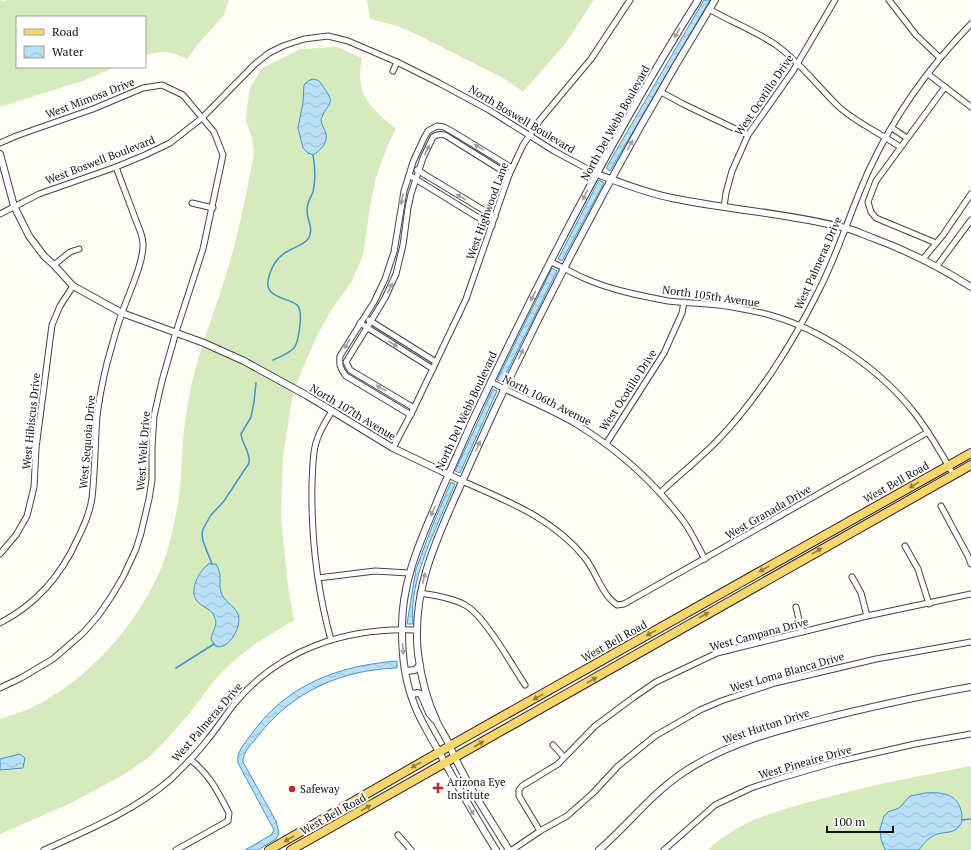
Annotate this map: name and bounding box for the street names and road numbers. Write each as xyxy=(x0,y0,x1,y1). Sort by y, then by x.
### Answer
street label: West Ocotillo Drive xyxy=(732,51,797,138)
street label: North Del Webb Boulevard xyxy=(577,63,653,183)
street label: West Mimosa Drive xyxy=(43,74,137,121)
street label: North Boswell Boulevard xyxy=(466,82,578,156)
street label: West Boswell Boulevard xyxy=(43,133,157,187)
street label: West Highwood Lane xyxy=(463,160,511,262)
street label: West Palmeras Drive xyxy=(791,214,845,312)
street label: North 105th Avenue xyxy=(661,282,761,310)
street label: West Ocotillo Drive xyxy=(596,346,660,434)
street label: North Del Webb Boulevard xyxy=(432,349,500,473)
street label: North 106th Avenue xyxy=(500,371,594,429)
street label: West Hibiscus Drive xyxy=(19,372,43,470)
street label: North 107th Avenue xyxy=(308,381,399,443)
street label: West Sequoia Drive xyxy=(76,394,98,490)
street label: West Welk Drive xyxy=(133,410,153,491)
street label: West Bell Road xyxy=(861,458,931,506)
street label: West Granada Drive xyxy=(723,482,814,542)
street label: West Campana Drive xyxy=(708,614,810,654)
street label: West Bell Road xyxy=(579,617,649,665)
street label: West Loma Blanca Drive xyxy=(728,649,846,695)
street label: West Palmeras Drive xyxy=(169,679,246,765)
street label: West Hutton Drive xyxy=(721,705,812,747)
street label: West Pineaire Drive xyxy=(757,742,854,782)
street label: West Bell Road xyxy=(298,790,368,838)

